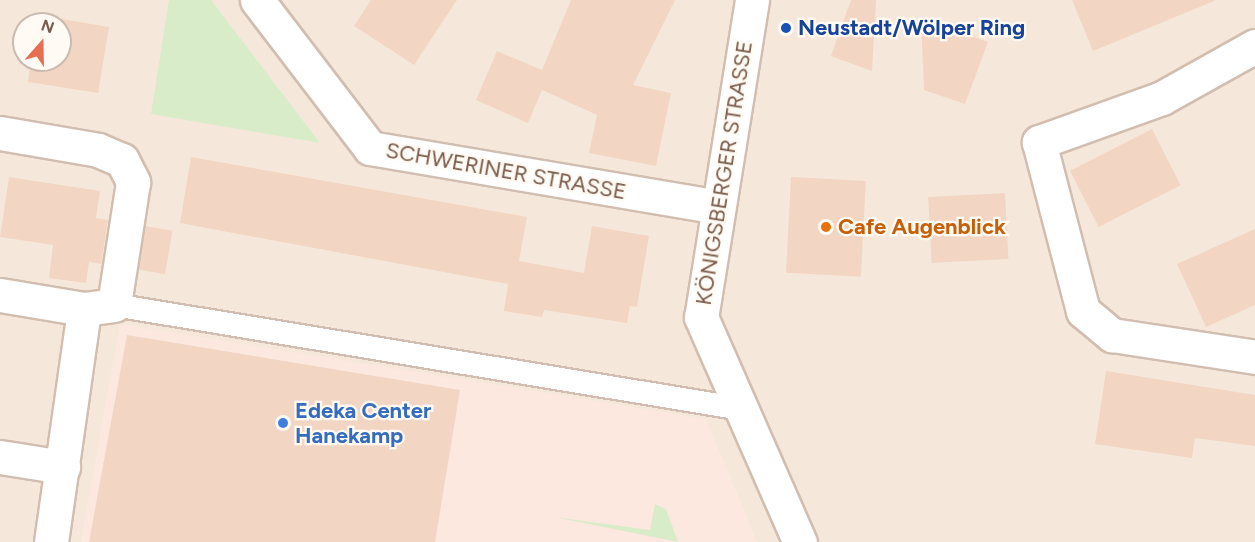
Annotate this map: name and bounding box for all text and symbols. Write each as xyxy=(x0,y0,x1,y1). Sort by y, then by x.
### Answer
north arrow xyxy=(12,12,72,72)
text: N xyxy=(39,15,57,38)
place label: Neustadt/Wölper Ring xyxy=(798,15,1025,41)
marker: Neustadt/Wölper Ring xyxy=(779,21,793,35)
street label: KÖNIGSBERGER STRASSE xyxy=(690,39,758,307)
street label: SCHWERINER STRASSE xyxy=(384,137,628,205)
place label: Cafe Augenblick xyxy=(838,214,1006,240)
marker: Cafe Augenblick xyxy=(819,220,833,234)
place label: Edeka Center Hanekamp xyxy=(295,397,431,448)
marker: Edeka Center Hanekamp xyxy=(276,416,290,430)

